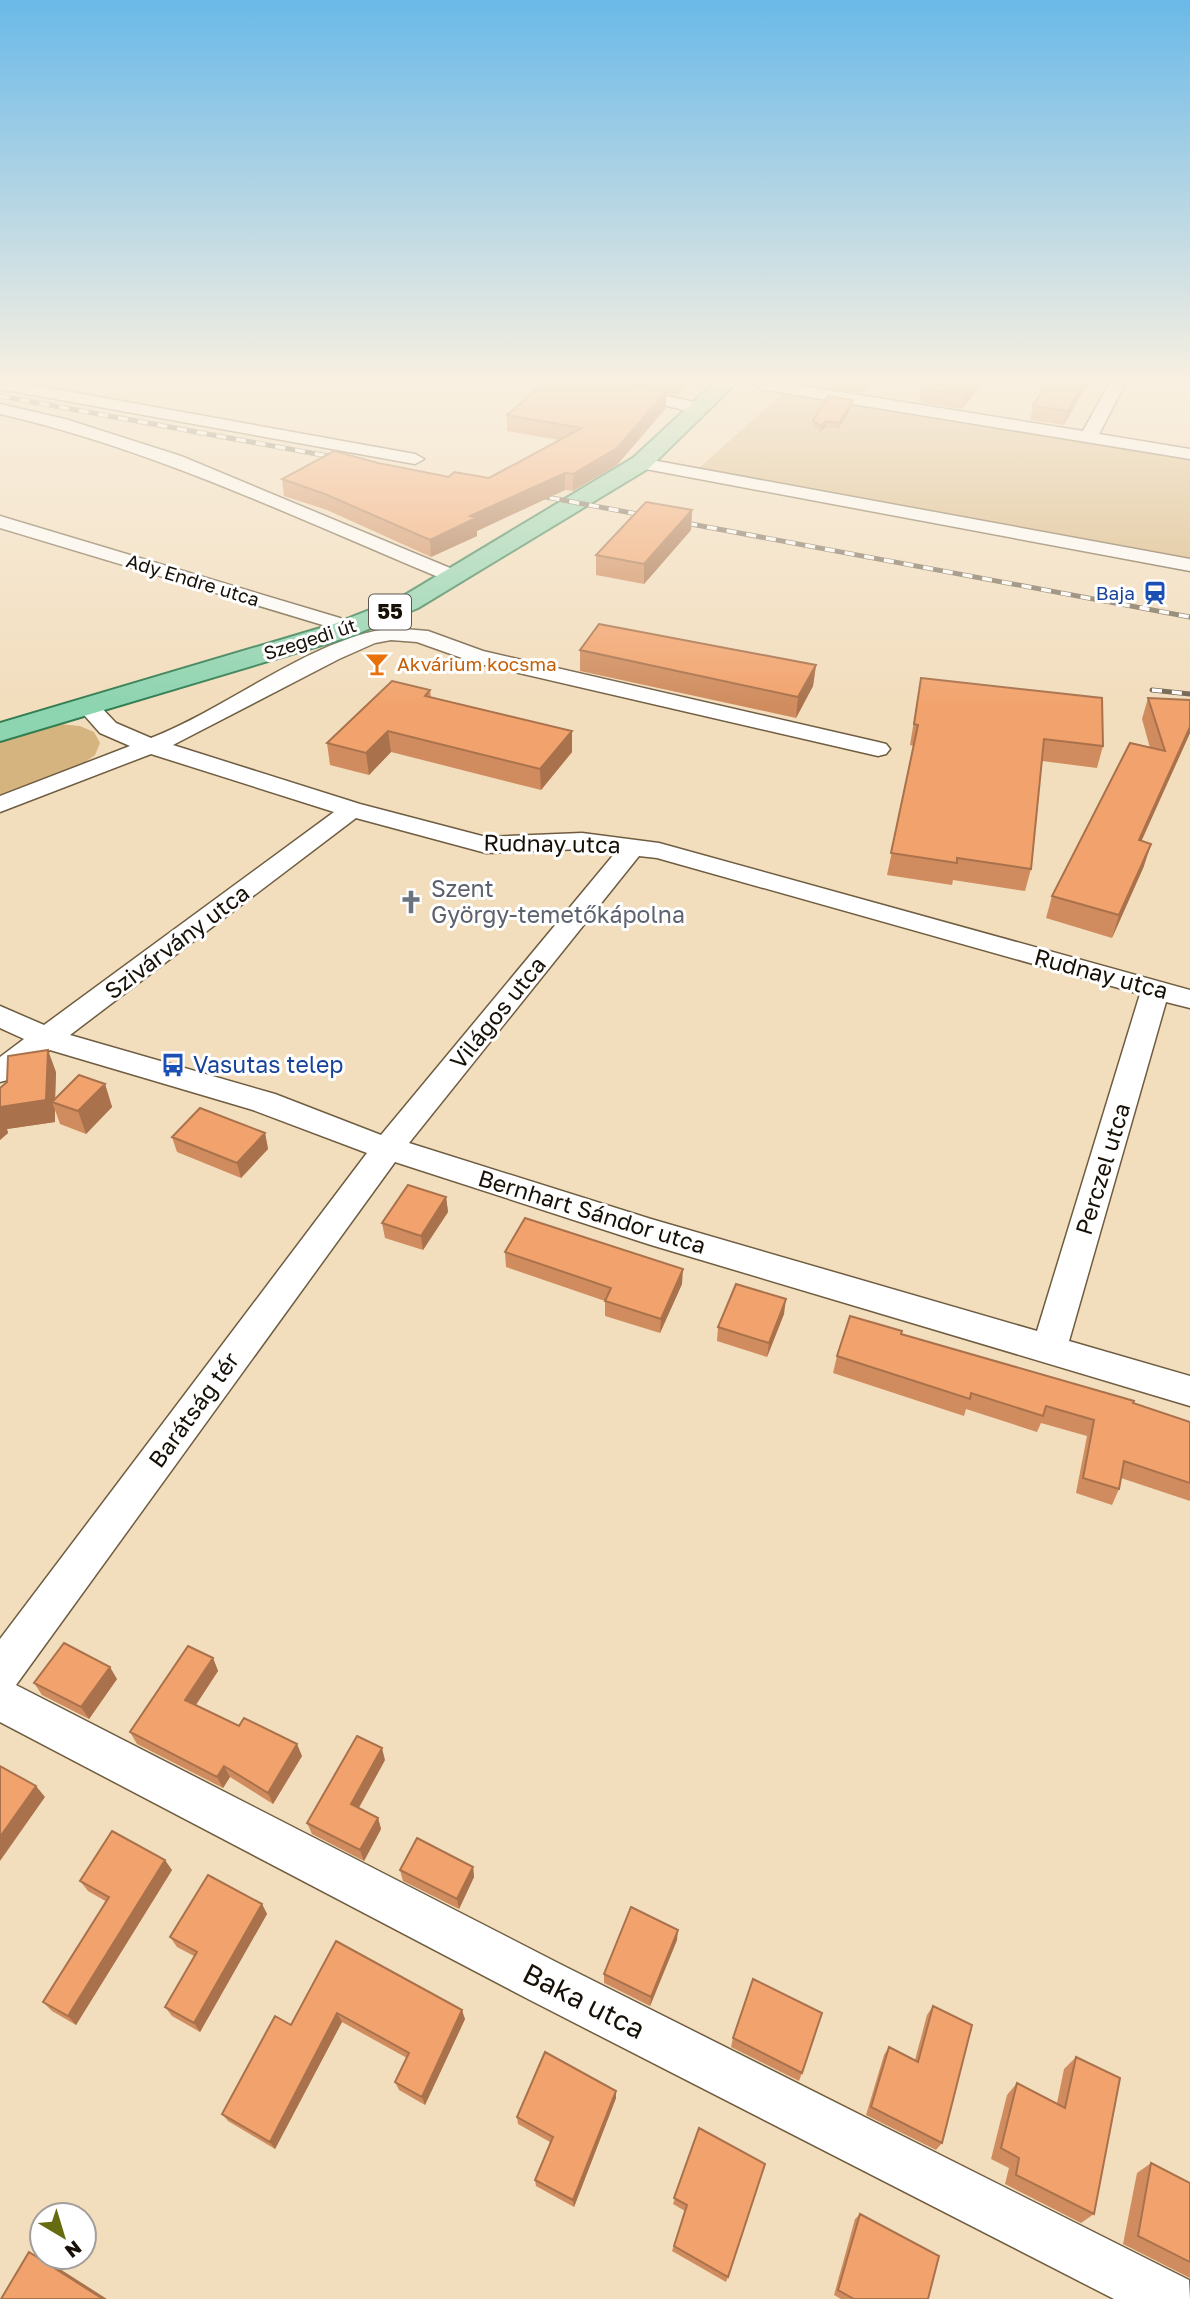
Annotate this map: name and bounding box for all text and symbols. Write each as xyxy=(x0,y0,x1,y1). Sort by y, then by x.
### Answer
street label: Ady Endre utca xyxy=(124,548,262,611)
station icon: Baja xyxy=(1141,579,1169,607)
place label: Baja xyxy=(1096,581,1135,604)
road number: 55 xyxy=(369,594,411,630)
street label: Szegedi út xyxy=(261,613,359,664)
bar icon: Akvárium kocsma xyxy=(363,650,391,678)
place label: Akvárium kocsma xyxy=(397,652,557,675)
street label: Rudnay utca xyxy=(483,828,621,858)
place label: Szent György-temetőkápolna xyxy=(431,874,685,928)
street label: Szivárvány utca xyxy=(99,878,254,1005)
church icon: Szent György-temetőkápolna xyxy=(397,888,425,916)
street label: Rudnay utca xyxy=(1031,942,1171,1004)
street label: Világos utca xyxy=(443,951,551,1074)
place label: Vasutas telep xyxy=(193,1050,343,1078)
bus stop icon: Vasutas telep xyxy=(159,1051,187,1079)
street label: Perczel utca xyxy=(1069,1099,1135,1238)
street label: Bernhart Sándor utca xyxy=(475,1163,709,1259)
street label: Barátság tér xyxy=(142,1346,244,1473)
street label: Baka utca xyxy=(518,1956,651,2045)
north arrow xyxy=(28,2201,98,2271)
text: N xyxy=(61,2236,87,2263)

